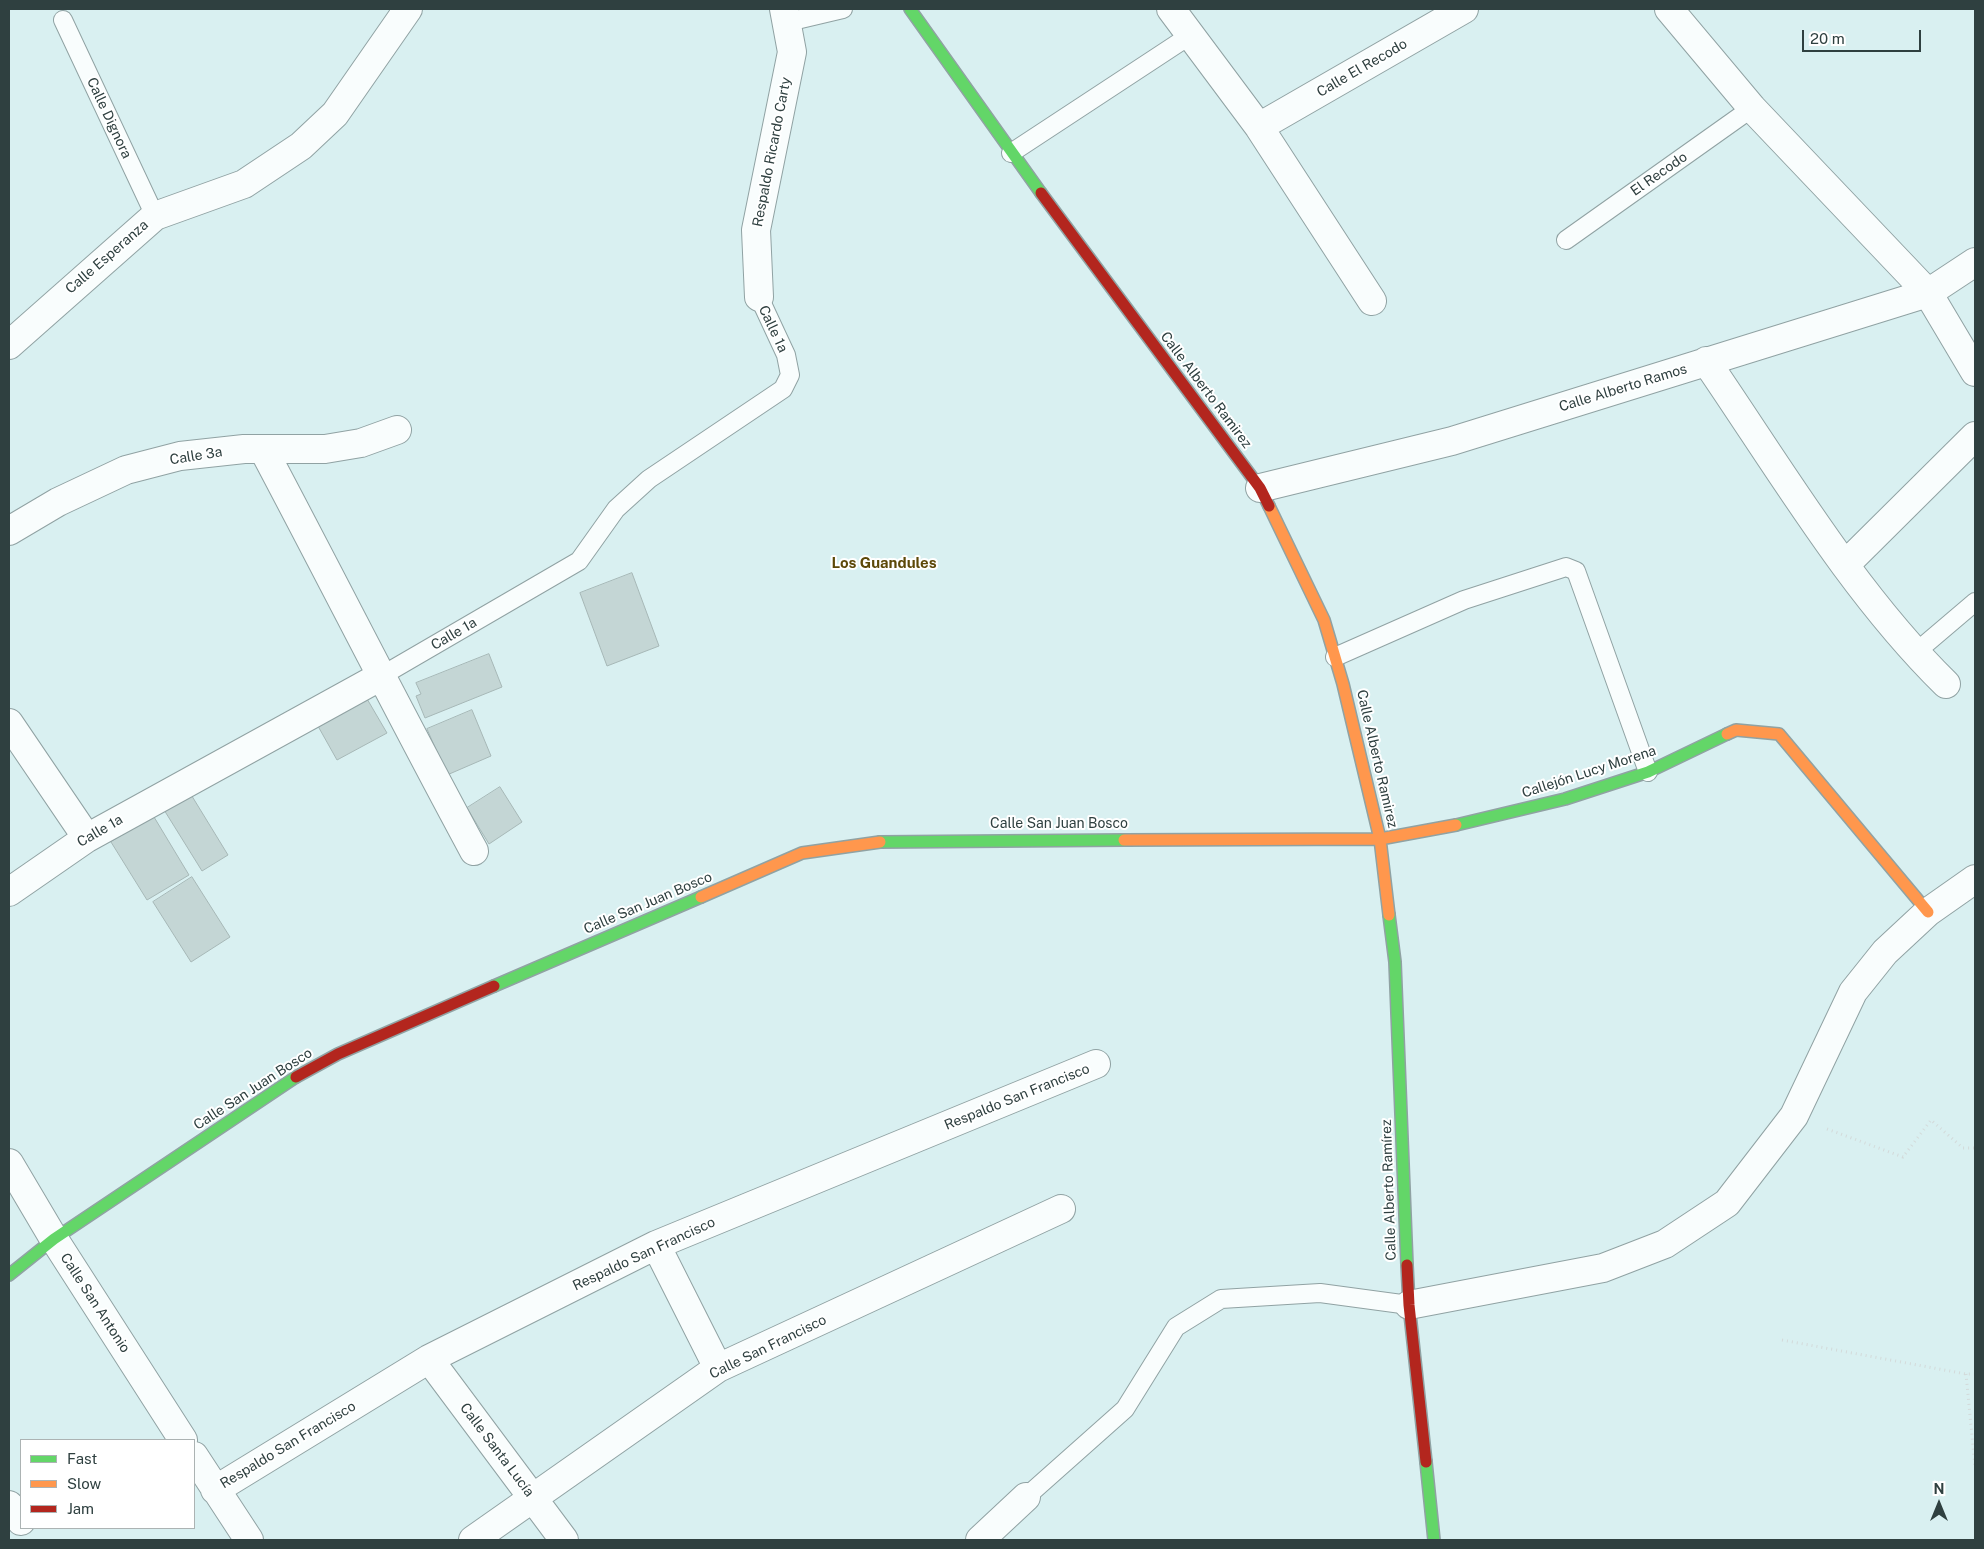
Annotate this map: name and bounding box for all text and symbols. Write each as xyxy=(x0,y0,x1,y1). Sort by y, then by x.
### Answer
scale bar xyxy=(1804,20,1923,52)
text: 20 m xyxy=(1810,30,1845,47)
street label: Calle El Recodo xyxy=(1314,35,1410,101)
street label: Calle Dignora xyxy=(83,75,135,161)
street label: Respaldo Ricardo Carty xyxy=(749,76,795,228)
street label: El Recodo xyxy=(1628,148,1690,200)
street label: Calle Esperanza xyxy=(62,217,152,297)
street label: Calle 1a xyxy=(755,303,791,355)
street label: Calle Alberto Ramirez xyxy=(1157,328,1255,452)
street label: Calle Alberto Ramos xyxy=(1557,361,1689,415)
street label: Calle 3a xyxy=(168,444,224,468)
district label: Los Guandules xyxy=(831,554,937,572)
street label: Calle 1a xyxy=(428,614,480,654)
street label: Calle Alberto Ramirez xyxy=(1353,688,1401,830)
street label: Callejón Lucy Morena xyxy=(1520,742,1658,802)
street label: Calle 1a xyxy=(74,811,126,851)
street label: Calle San Juan Bosco xyxy=(990,816,1128,832)
street label: Calle San Juan Bosco xyxy=(581,868,715,938)
street label: Calle San Juan Bosco xyxy=(191,1044,315,1134)
street label: Respaldo San Francisco xyxy=(942,1060,1092,1134)
street label: Calle Alberto Ramírez xyxy=(1378,1119,1400,1261)
street label: Respaldo San Francisco xyxy=(570,1214,718,1294)
street label: Calle San Antonio xyxy=(57,1250,133,1356)
street label: Calle San Francisco xyxy=(707,1311,829,1383)
street label: Respaldo San Francisco xyxy=(217,1398,359,1492)
street label: Calle Santa Lucía xyxy=(456,1400,538,1500)
legend xyxy=(20,1439,195,1529)
text: Fast xyxy=(67,1450,97,1467)
text: Slow xyxy=(67,1475,101,1492)
north arrow xyxy=(1914,1479,1964,1529)
text: N xyxy=(1934,1481,1944,1497)
text: Jam xyxy=(67,1500,94,1517)

